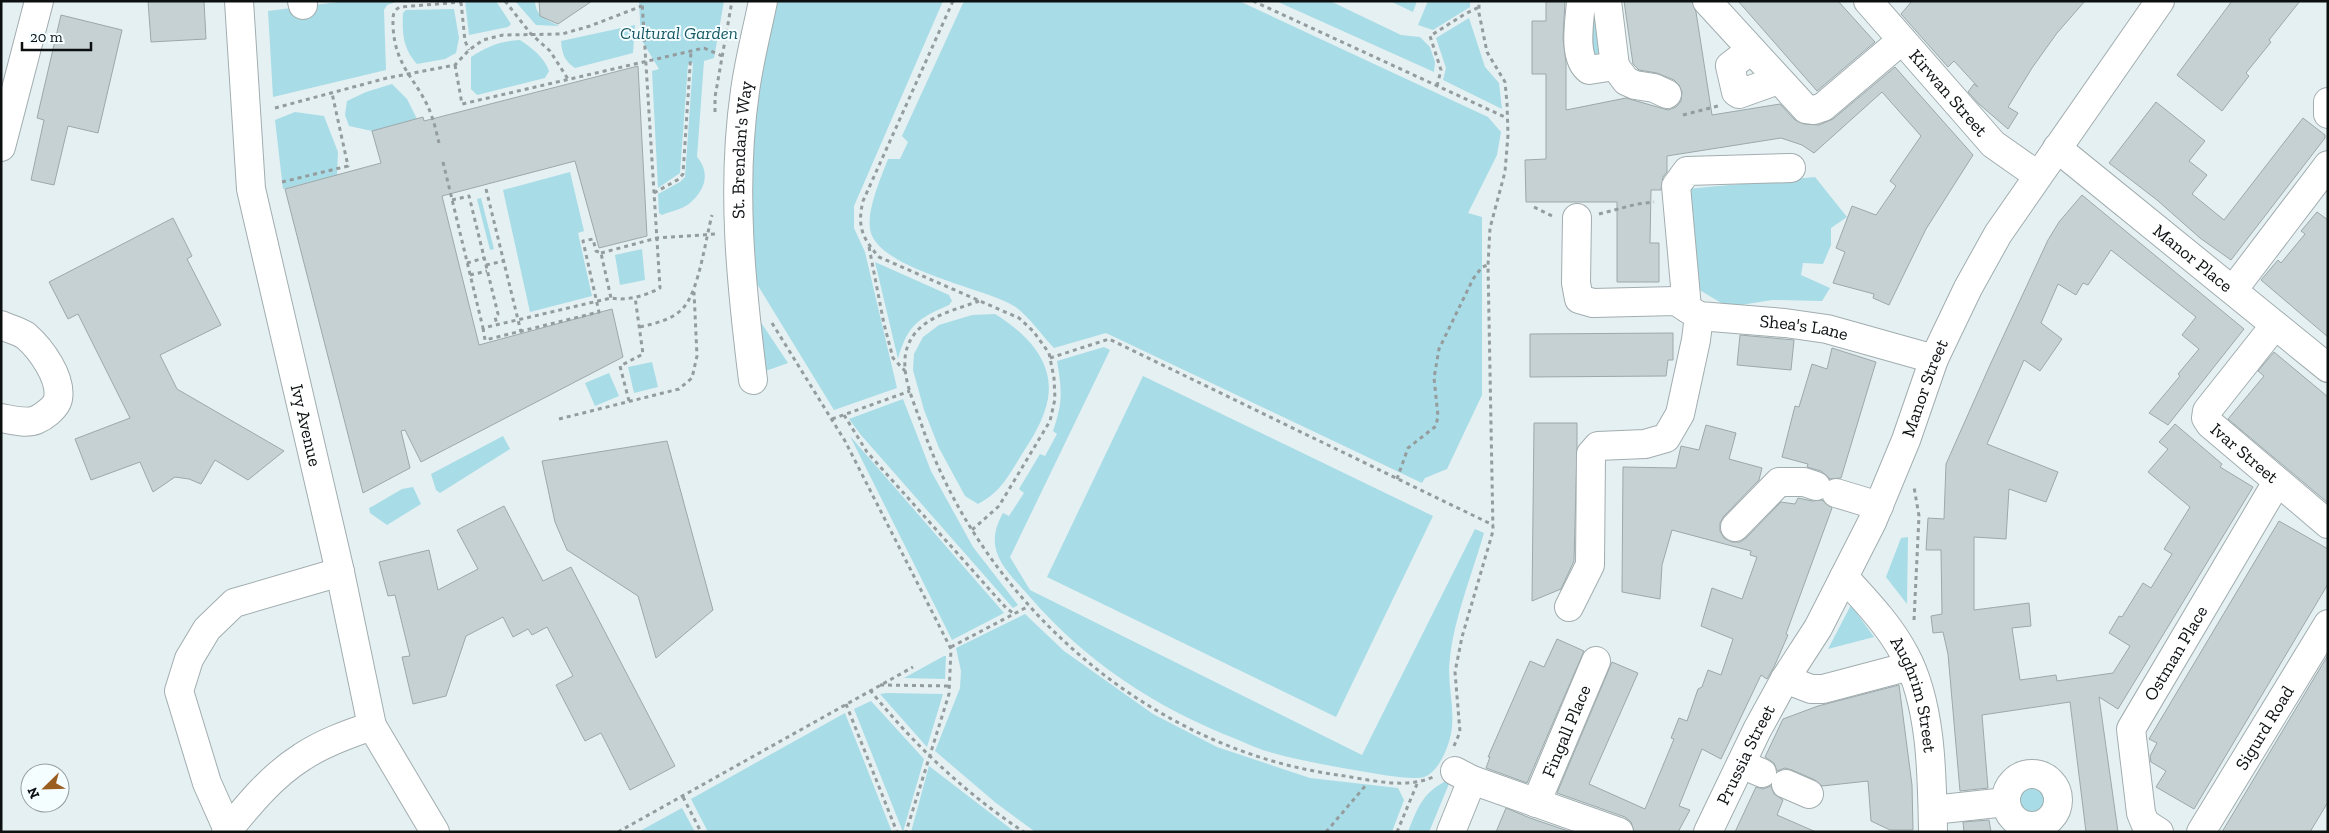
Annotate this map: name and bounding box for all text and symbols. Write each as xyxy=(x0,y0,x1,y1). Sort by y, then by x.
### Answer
scale bar xyxy=(22,20,91,52)
park label: Cultural Garden xyxy=(620,22,738,44)
text: 20 m xyxy=(30,28,63,46)
street label: Kirwan Street xyxy=(1904,45,1993,141)
street label: St. Brendan's Way xyxy=(727,78,757,219)
street label: Manor Place xyxy=(2149,220,2237,297)
street label: Shea's Lane xyxy=(1759,310,1851,345)
street label: Manor Street xyxy=(1897,335,1953,440)
street label: Ivy Avenue xyxy=(286,382,326,469)
street label: Ivar Street xyxy=(2206,418,2283,488)
street label: Ostman Place xyxy=(2139,602,2212,705)
street label: Aughrim Street xyxy=(1886,632,1941,754)
street label: Fingall Place xyxy=(1537,682,1596,781)
street label: Sigurd Road xyxy=(2230,682,2299,774)
street label: Prussia Street xyxy=(1712,700,1780,808)
north arrow xyxy=(20,763,70,813)
text: N xyxy=(23,784,43,801)

